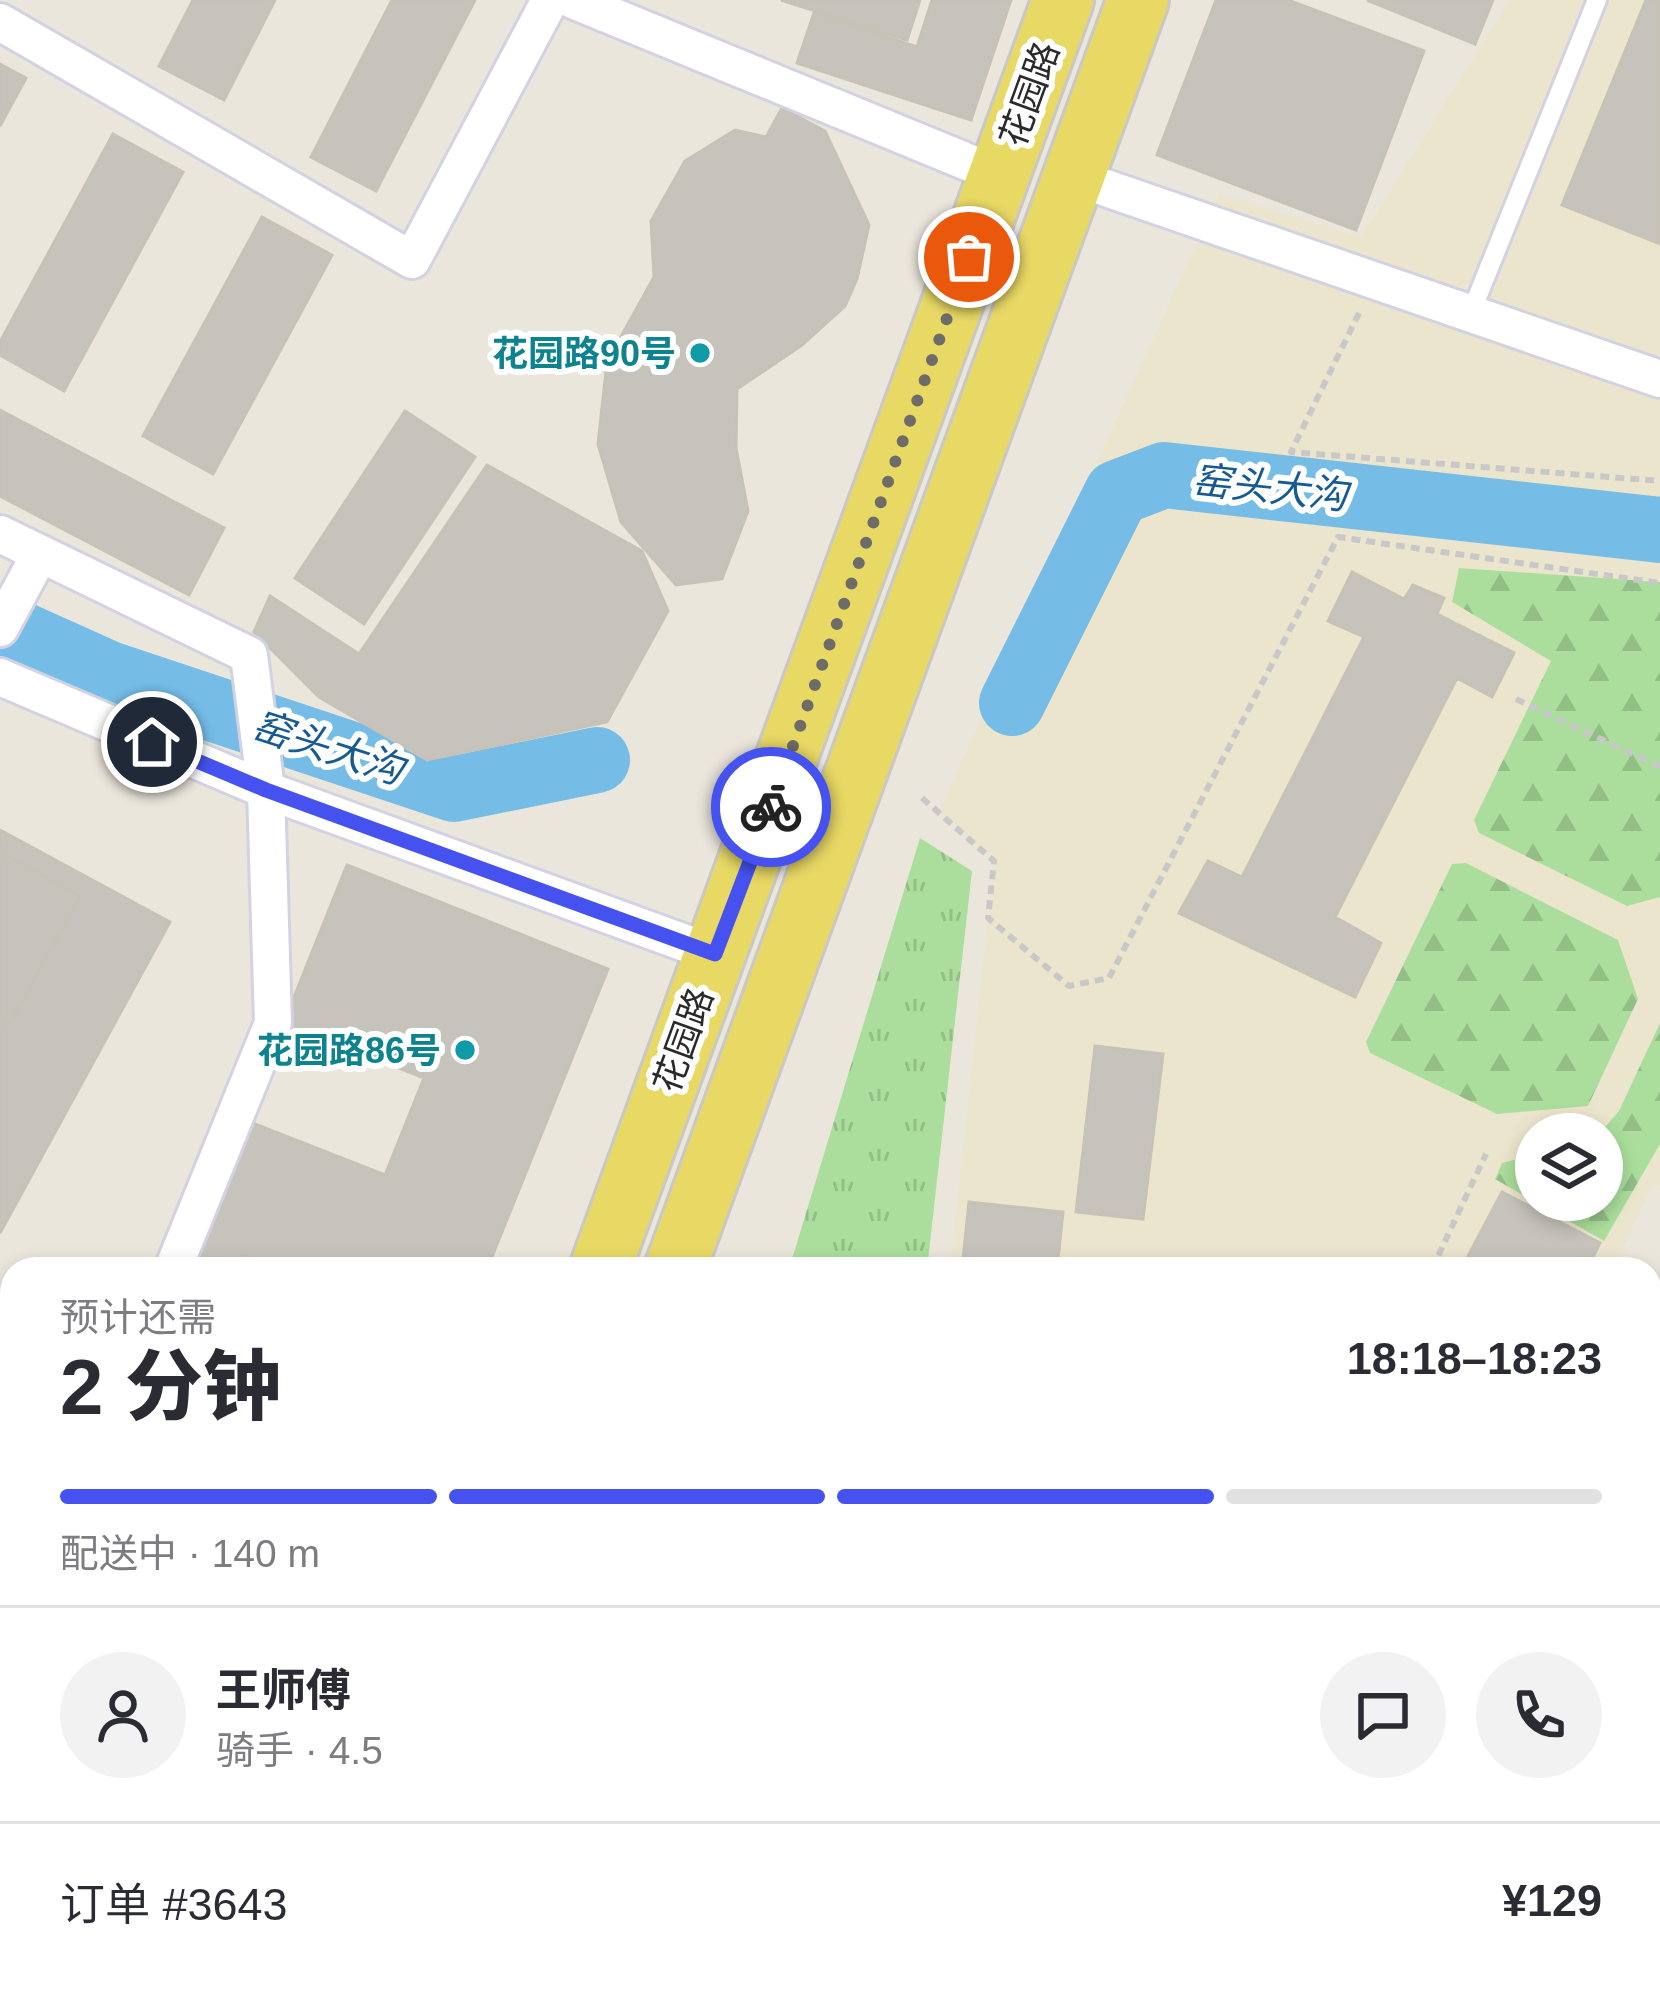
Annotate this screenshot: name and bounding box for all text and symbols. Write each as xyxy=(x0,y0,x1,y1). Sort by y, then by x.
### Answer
street label: 花园路 xyxy=(992,36,1067,152)
pin xyxy=(918,206,1020,308)
icon: bag xyxy=(936,224,1002,290)
place label: 花园路90号 xyxy=(492,333,676,374)
marker: 花园路90号 xyxy=(687,340,713,366)
water label: 窑头大沟 xyxy=(1190,458,1354,517)
pin xyxy=(101,691,203,793)
water label: 窑头大沟 xyxy=(247,703,412,793)
icon: home xyxy=(119,709,185,775)
courier xyxy=(711,747,831,867)
icon: bike xyxy=(738,774,804,840)
street label: 花园路 xyxy=(646,982,721,1098)
place label: 花园路86号 xyxy=(257,1030,441,1071)
marker: 花园路86号 xyxy=(452,1037,478,1063)
map controls xyxy=(1515,1113,1623,1221)
button: layers xyxy=(1515,1113,1623,1221)
text: 预计还需 xyxy=(60,1296,216,1339)
text: 18:18–18:23 xyxy=(1347,1333,1602,1384)
text: 2 分钟 xyxy=(60,1343,281,1431)
text: 配送中 · 140 m xyxy=(60,1532,320,1575)
button: person xyxy=(60,1652,186,1778)
button: chat xyxy=(1320,1652,1446,1778)
button: phone xyxy=(1476,1652,1602,1778)
text: 王师傅 xyxy=(216,1665,351,1716)
text: 骑手 · 4.5 xyxy=(216,1729,383,1772)
text: ¥129 xyxy=(1502,1875,1602,1926)
text: 订单 #3643 xyxy=(60,1879,288,1930)

